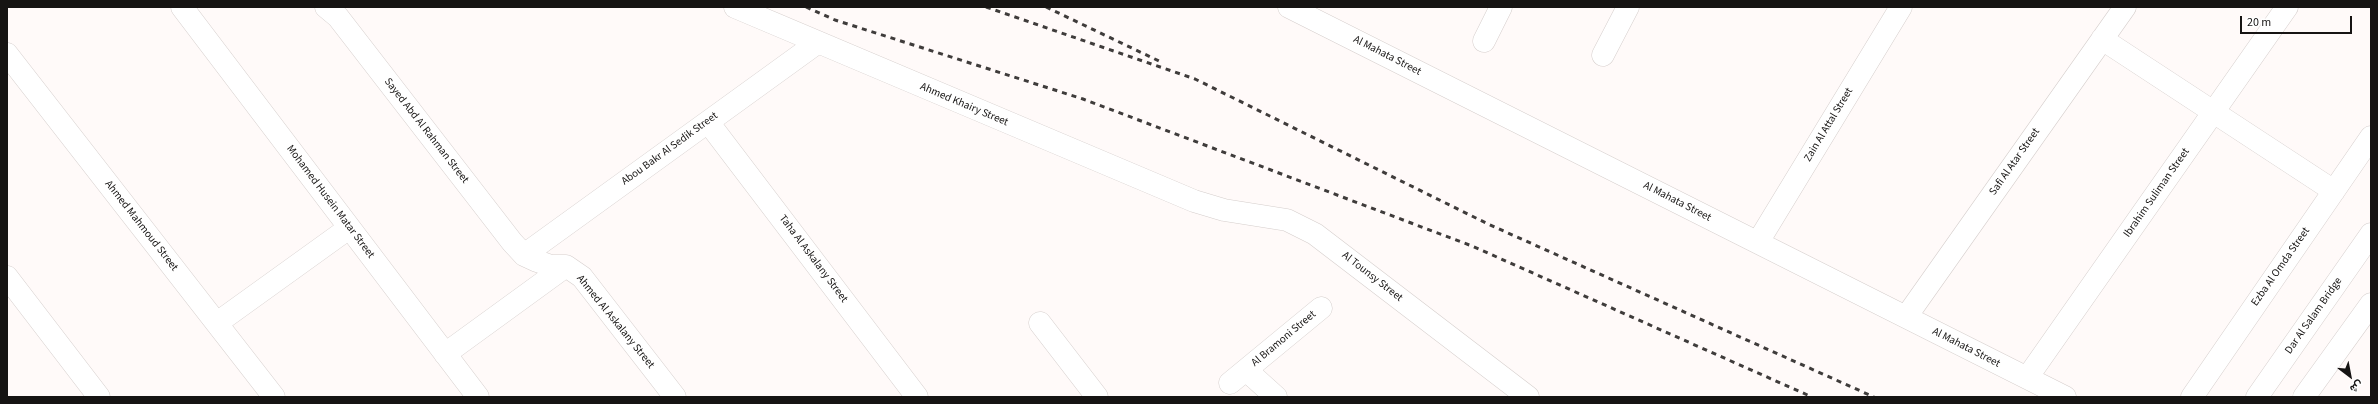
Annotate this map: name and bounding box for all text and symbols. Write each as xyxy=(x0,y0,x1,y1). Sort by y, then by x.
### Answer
scale bar xyxy=(2242,8,2354,34)
text: 20 m xyxy=(2247,14,2271,31)
street label: Al Mahata Street xyxy=(1351,33,1423,79)
street label: Sayed Abd Al Rahman Street xyxy=(381,76,471,186)
street label: Ahmed Khairy Street xyxy=(918,80,1010,130)
street label: Zain Al Attal Street xyxy=(1802,86,1856,164)
street label: Abou Bakr Al Sedik Street xyxy=(619,110,721,188)
street label: Safi Al Atar Street xyxy=(1987,126,2043,198)
street label: Mohamed Husein Matar Street xyxy=(283,143,377,261)
street label: Ibrahim Suliman Street xyxy=(2121,146,2193,240)
street label: Ahmed Mahmoud Street xyxy=(102,178,180,274)
street label: Al Mahata Street xyxy=(1641,179,1713,225)
street label: Taha Al Askalany Street xyxy=(776,213,850,305)
street label: Ezba Al Omda Street xyxy=(2249,225,2313,309)
street label: Al Tounsy Street xyxy=(1339,249,1405,305)
street label: Ahmed Al Askalany Street xyxy=(573,272,657,372)
street label: Dar Al Salam Bridge xyxy=(2283,275,2345,357)
street label: Al Bramoni Street xyxy=(1249,308,1319,370)
street label: Al Mahata Street xyxy=(1930,325,2002,371)
north arrow xyxy=(2330,356,2370,396)
text: ش xyxy=(2347,377,2366,396)

